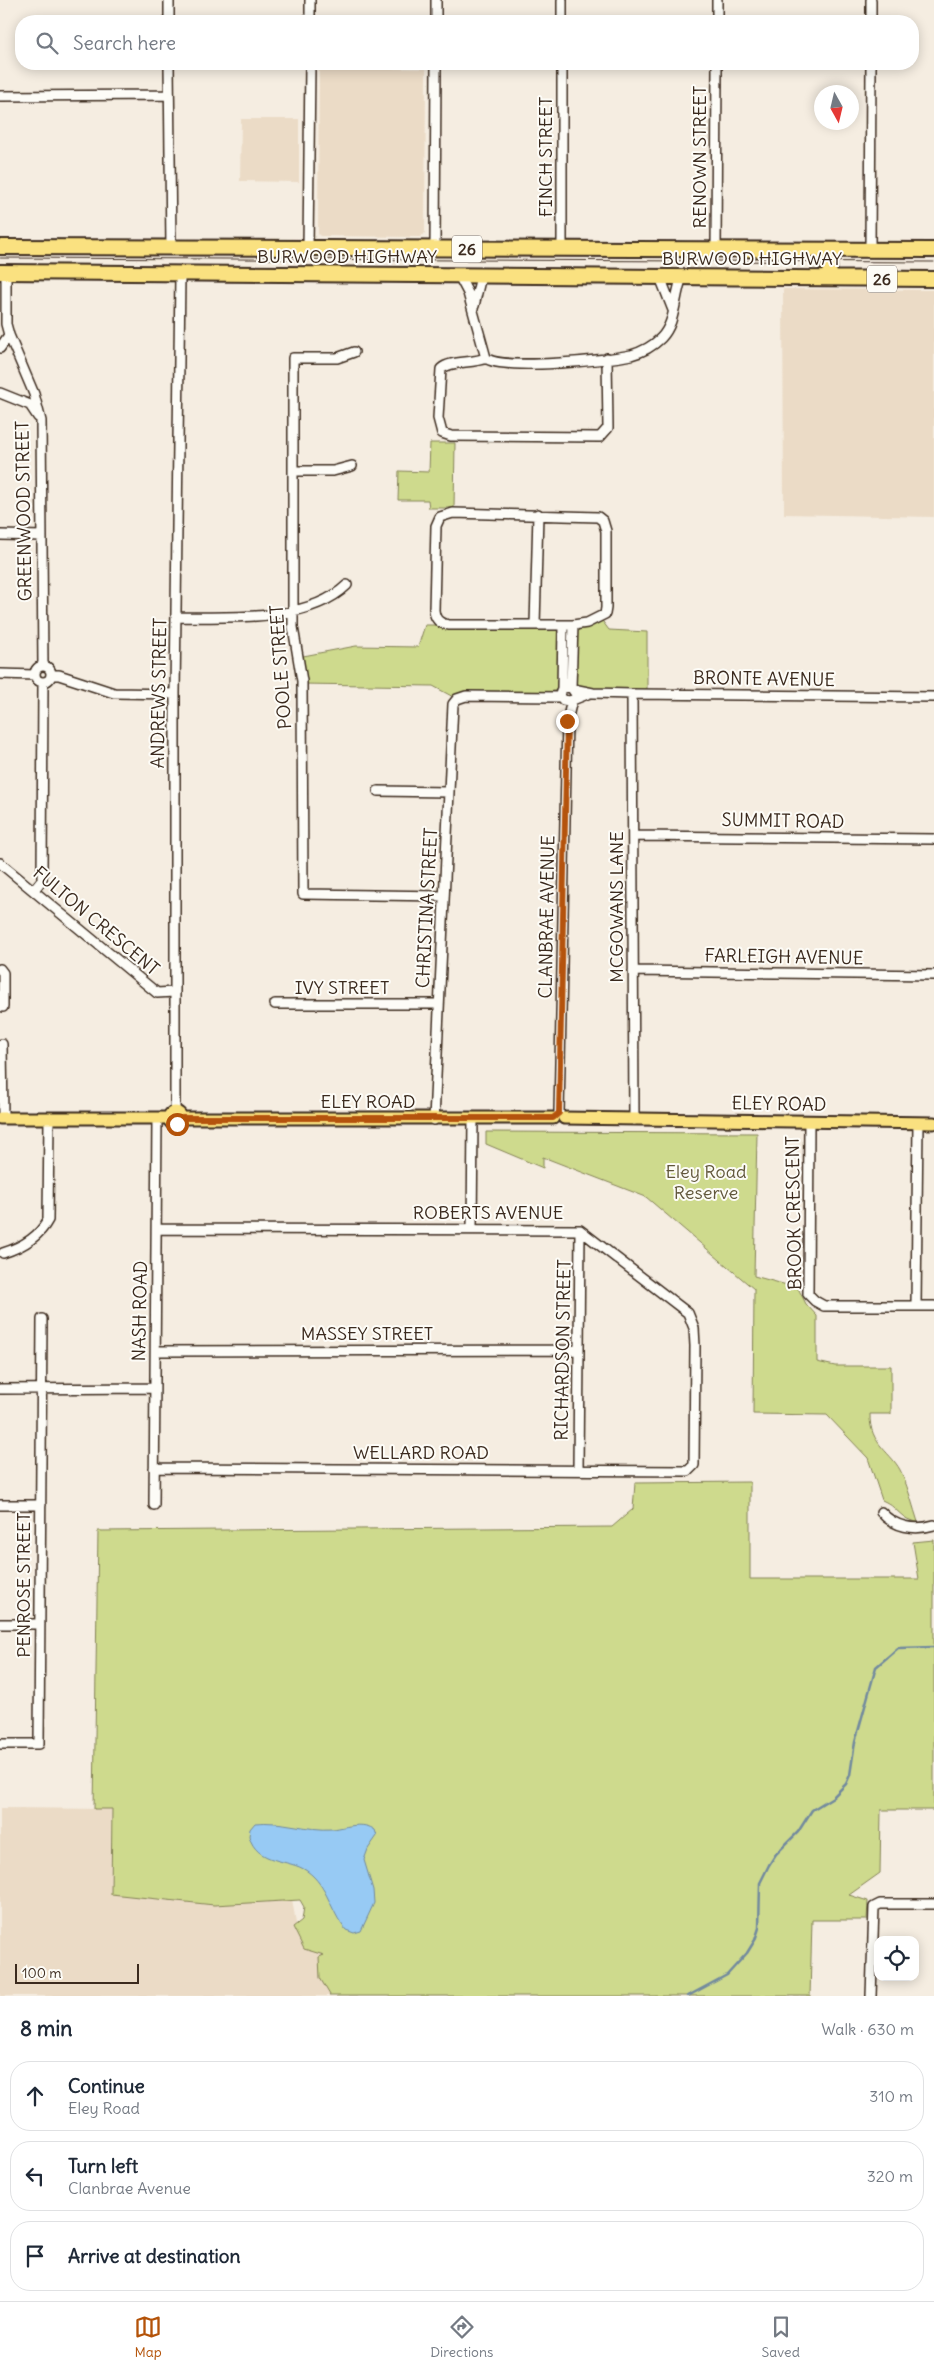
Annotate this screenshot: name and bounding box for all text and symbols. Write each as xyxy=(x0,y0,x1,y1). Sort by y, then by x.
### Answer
search box xyxy=(15,15,919,70)
icon: search xyxy=(33,29,61,57)
text: Search here xyxy=(73,31,176,55)
north arrow xyxy=(814,85,859,130)
street label: RENOWN STREET xyxy=(688,86,711,228)
street label: FINCH STREET xyxy=(534,97,557,217)
road number: 26 xyxy=(452,235,482,262)
street label: BURWOOD HIGHWAY xyxy=(257,245,437,268)
street label: BURWOOD HIGHWAY xyxy=(662,247,842,270)
road number: 26 xyxy=(867,266,897,292)
street label: GREENWOOD STREET xyxy=(10,421,37,601)
street label: POOLE STREET xyxy=(265,604,296,730)
street label: ANDREWS STREET xyxy=(146,617,171,769)
street label: BRONTE AVENUE xyxy=(693,666,835,691)
route end xyxy=(556,710,579,733)
street label: SUMMIT ROAD xyxy=(721,808,845,833)
street label: CHRISTINA STREET xyxy=(411,827,442,989)
street label: MCGOWANS LANE xyxy=(605,831,628,983)
street label: CLANBRAE AVENUE xyxy=(534,835,559,999)
street label: FULTON CRESCENT xyxy=(28,861,164,980)
street label: FARLEIGH AVENUE xyxy=(704,944,864,969)
street label: IVY STREET xyxy=(295,976,389,999)
street label: ELEY ROAD xyxy=(321,1090,415,1113)
street label: ELEY ROAD xyxy=(731,1091,827,1116)
route start xyxy=(166,1113,189,1136)
street label: BROOK CRESCENT xyxy=(781,1136,806,1290)
park label: Eley Road Reserve xyxy=(665,1160,747,1204)
street label: ROBERTS AVENUE xyxy=(413,1201,563,1224)
street label: RICHARDSON STREET xyxy=(549,1259,576,1441)
street label: NASH ROAD xyxy=(127,1260,152,1362)
street label: MASSEY STREET xyxy=(301,1322,433,1345)
street label: WELLARD ROAD xyxy=(353,1441,489,1464)
street label: PENROSE STREET xyxy=(12,1512,35,1658)
map controls xyxy=(874,1936,919,1981)
button: locate xyxy=(874,1936,919,1981)
scale bar xyxy=(15,1961,139,1984)
text: 100 m xyxy=(22,1964,62,1982)
text: 8 min xyxy=(20,2015,72,2042)
text: Walk · 630 m xyxy=(821,2019,914,2039)
text: Continue xyxy=(68,2074,145,2098)
icon: ahead xyxy=(21,2082,49,2110)
text: 310 m xyxy=(869,2086,913,2106)
text: Eley Road xyxy=(68,2098,140,2118)
text: Turn left xyxy=(68,2154,138,2178)
icon: left xyxy=(21,2162,49,2190)
text: 320 m xyxy=(867,2166,913,2186)
text: Clanbrae Avenue xyxy=(68,2178,191,2198)
icon: arrive xyxy=(21,2242,49,2270)
text: Arrive at destination xyxy=(68,2244,241,2268)
tab: Map xyxy=(134,2313,162,2361)
tab: Directions xyxy=(430,2313,493,2361)
tab: Saved xyxy=(762,2313,800,2361)

